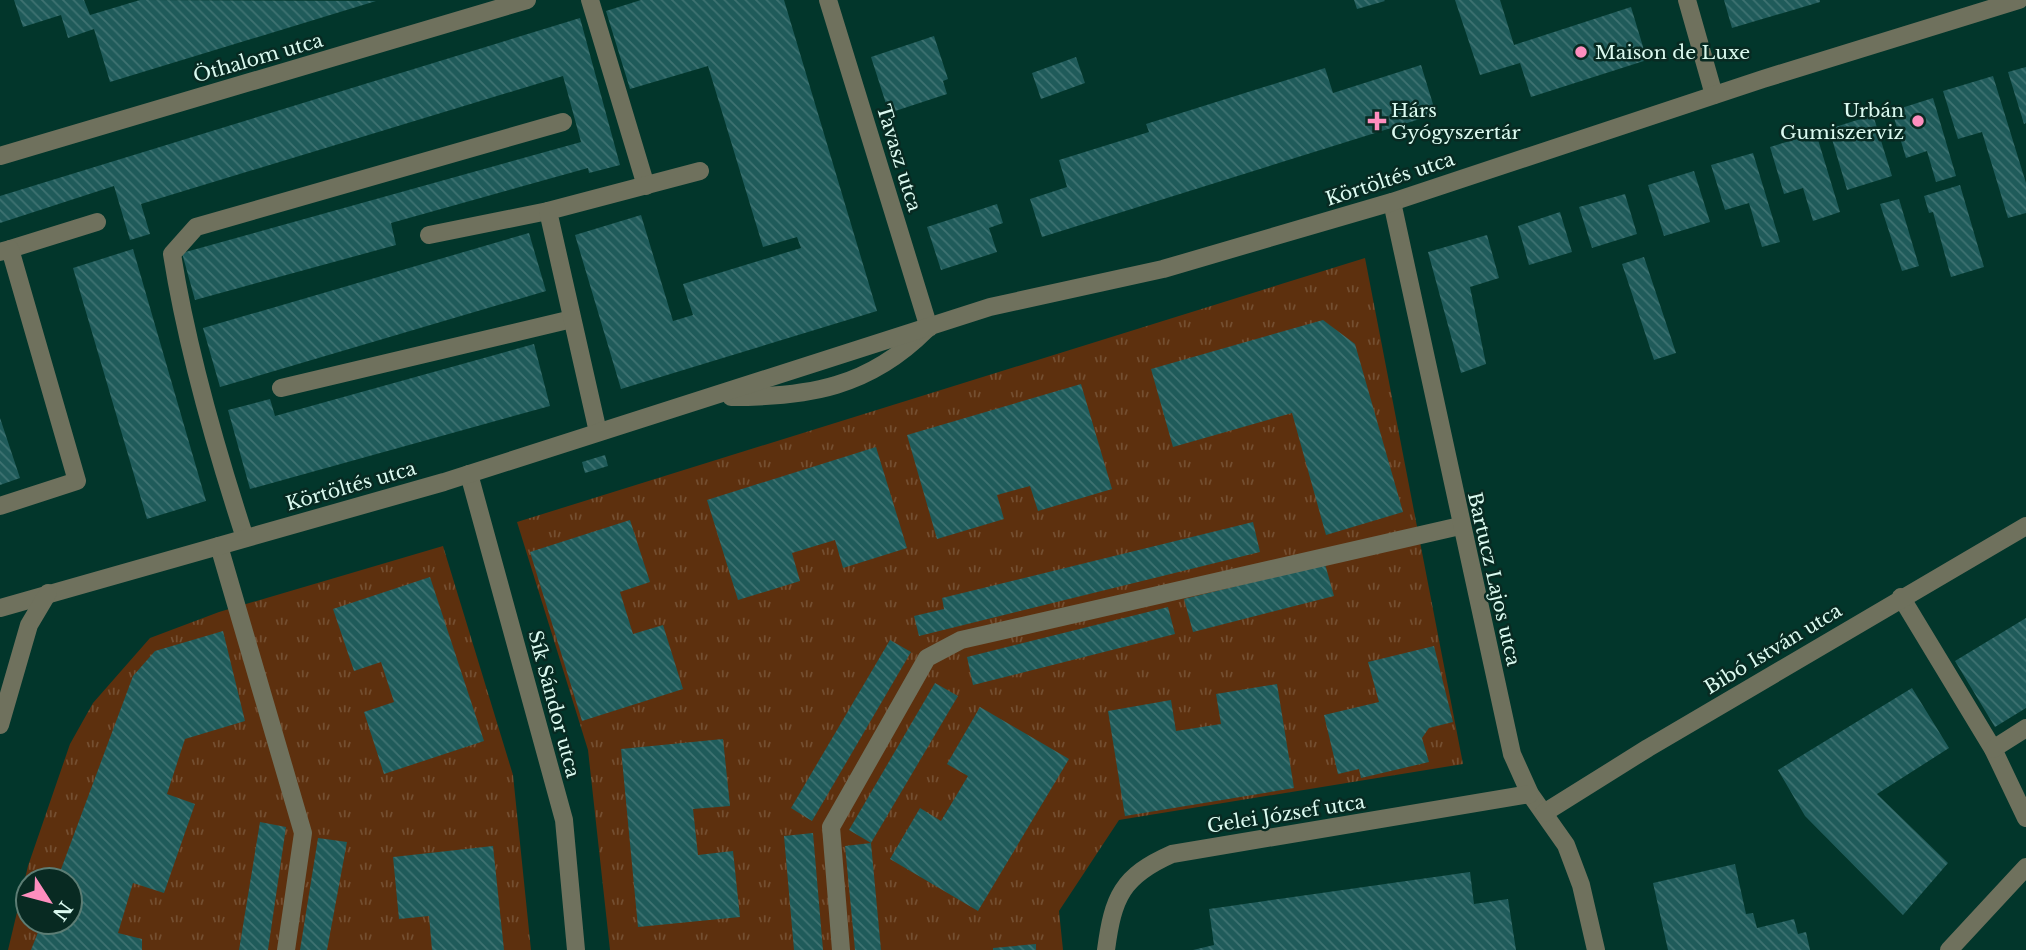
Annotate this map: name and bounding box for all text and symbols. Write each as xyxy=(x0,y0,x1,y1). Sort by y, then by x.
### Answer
street label: Öthalom utca xyxy=(191,28,326,87)
place label: Maison de Luxe xyxy=(1595,41,1750,64)
marker: Maison de Luxe xyxy=(1573,44,1589,60)
place label: Hárs Gyógyszertár xyxy=(1391,99,1521,144)
place label: Urbán Gumiszerviz xyxy=(1780,99,1904,144)
street label: Tavasz utca xyxy=(872,102,926,215)
marker: Hárs Gyógyszertár xyxy=(1369,113,1385,129)
marker: Urbán Gumiszerviz xyxy=(1910,113,1926,129)
street label: Körtöltés utca xyxy=(1323,147,1458,211)
street label: Körtöltés utca xyxy=(283,456,419,516)
street label: Bartucz Lajos utca xyxy=(1463,490,1525,669)
street label: Bibó István utca xyxy=(1700,599,1846,699)
street label: Sík Sándor utca xyxy=(523,628,585,781)
street label: Gelei József utca xyxy=(1205,790,1367,838)
north arrow xyxy=(14,866,84,936)
text: N xyxy=(48,897,77,925)

